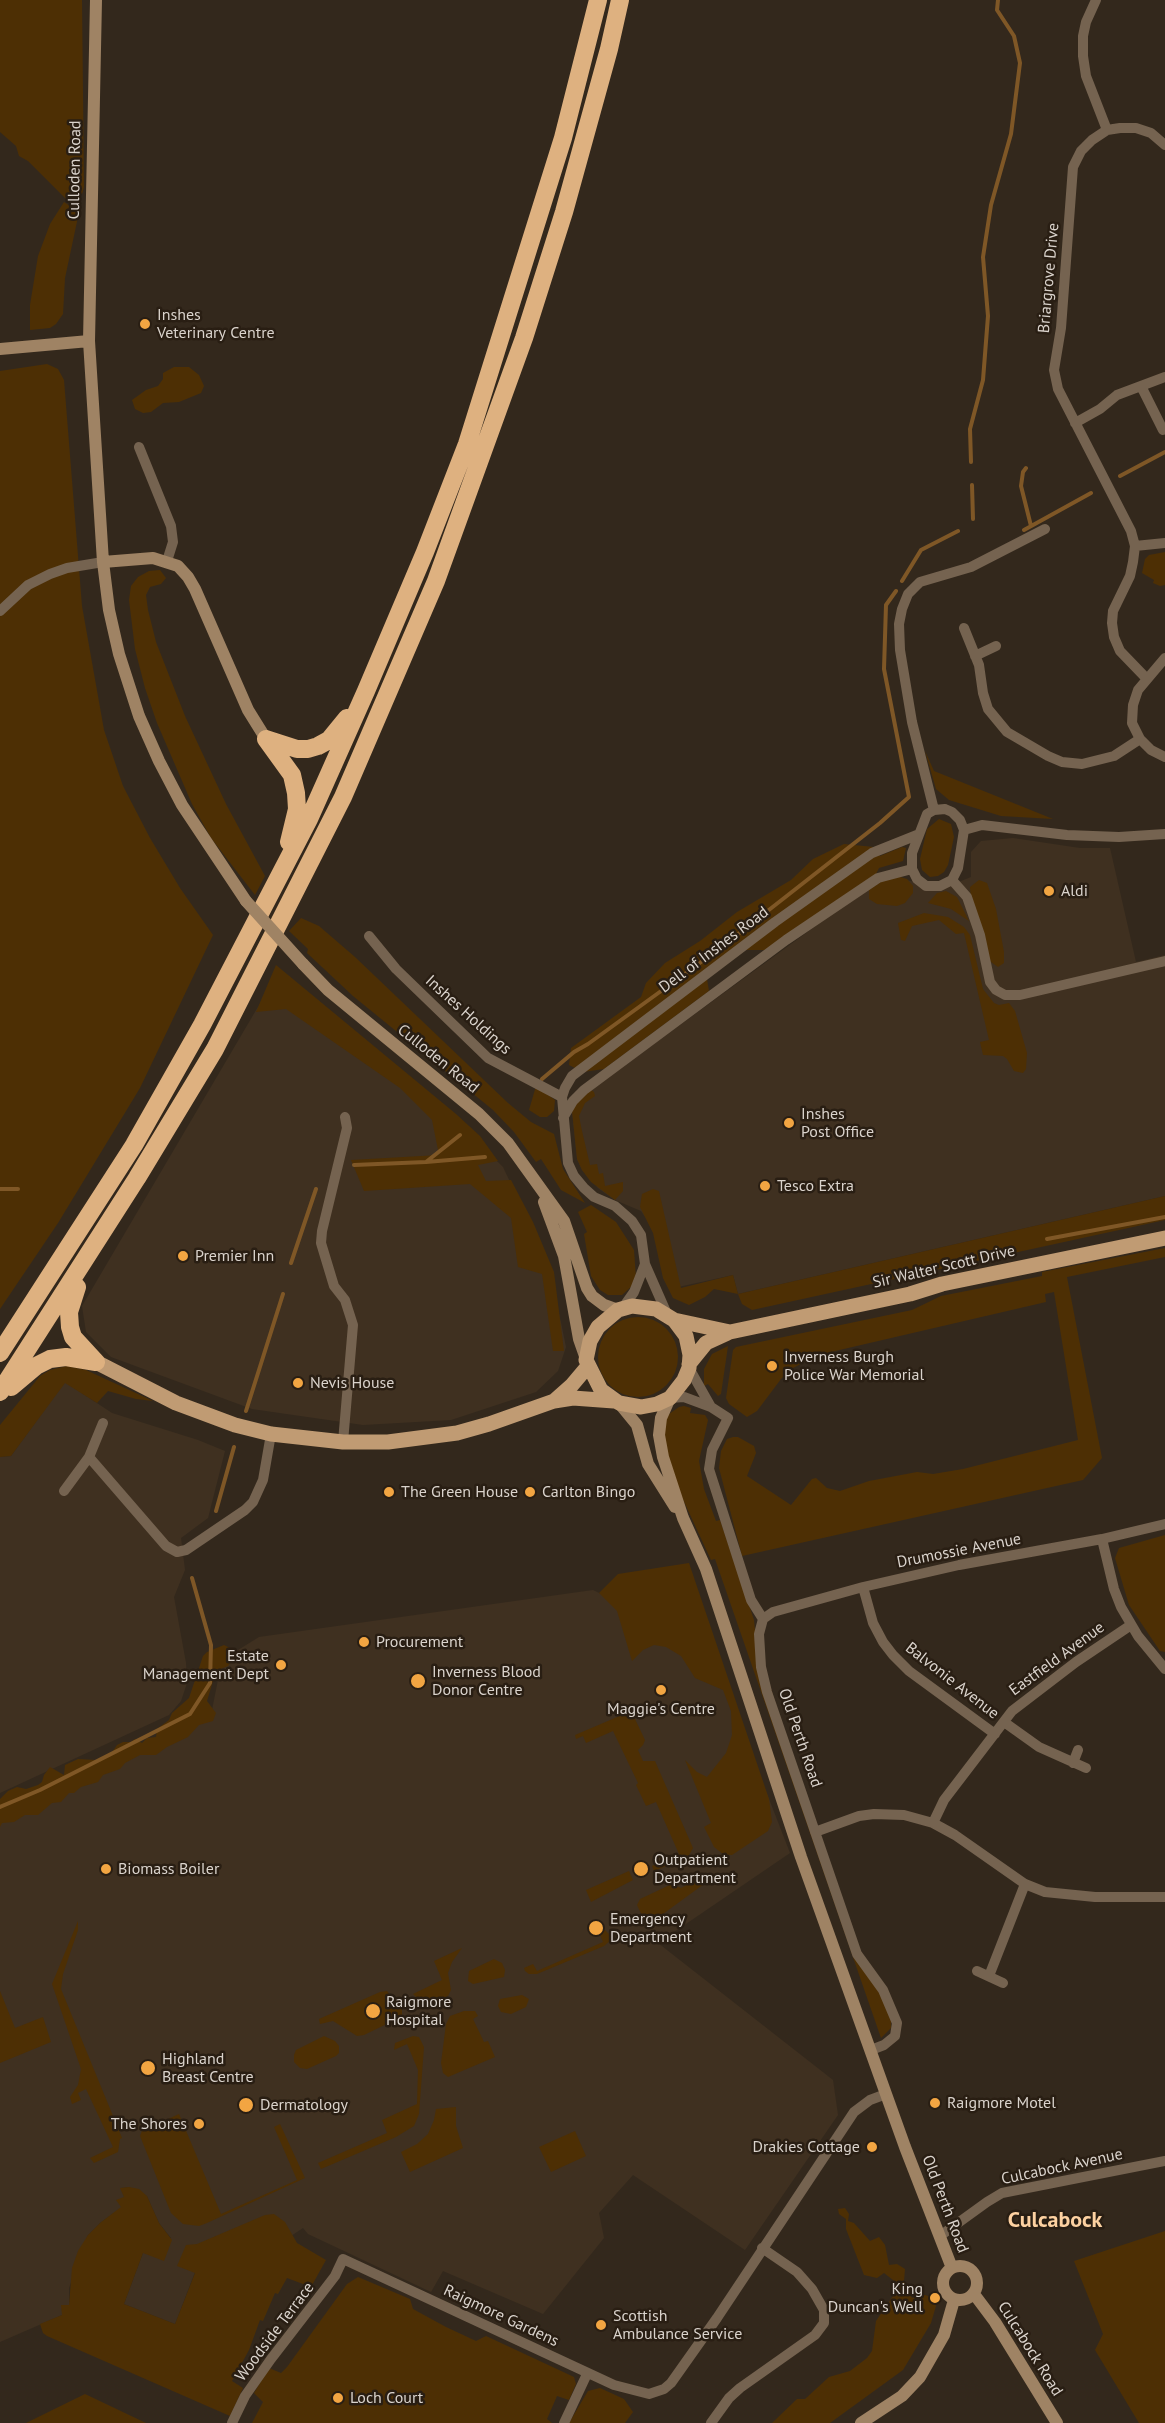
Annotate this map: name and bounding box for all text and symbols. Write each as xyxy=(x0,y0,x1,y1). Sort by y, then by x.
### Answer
street label: Culloden Road xyxy=(65,120,85,220)
street label: Briargrove Drive xyxy=(1035,222,1063,334)
place label: Inshes Veterinary Centre xyxy=(157,305,275,343)
marker: Inshes Veterinary Centre xyxy=(138,317,152,331)
place label: Aldi xyxy=(1061,881,1088,901)
marker: Aldi xyxy=(1042,884,1056,898)
street label: Dell of Inshes Road xyxy=(656,903,772,997)
street label: Inshes Holdings xyxy=(421,971,515,1059)
street label: Culloden Road xyxy=(393,1020,483,1098)
place label: Inshes Post Office xyxy=(801,1104,874,1142)
marker: Inshes Post Office xyxy=(782,1116,796,1130)
place label: Tesco Extra xyxy=(777,1176,854,1196)
marker: Tesco Extra xyxy=(758,1179,772,1193)
street label: Sir Walter Scott Drive xyxy=(871,1241,1017,1293)
place label: Premier Inn xyxy=(195,1246,274,1266)
marker: Premier Inn xyxy=(176,1249,190,1263)
place label: Inverness Burgh Police War Memorial xyxy=(784,1347,924,1385)
marker: Inverness Burgh Police War Memorial xyxy=(765,1359,779,1373)
place label: Nevis House xyxy=(310,1373,394,1393)
marker: Nevis House xyxy=(291,1376,305,1390)
place label: The Green House xyxy=(401,1482,518,1502)
place label: Carlton Bingo xyxy=(542,1482,635,1502)
marker: The Green House xyxy=(382,1485,396,1499)
marker: Carlton Bingo xyxy=(523,1485,537,1499)
street label: Drumossie Avenue xyxy=(895,1530,1023,1572)
street label: Eastfield Avenue xyxy=(1006,1618,1108,1700)
place label: Procurement xyxy=(376,1632,463,1652)
marker: Procurement xyxy=(357,1635,371,1649)
street label: Balvonie Avenue xyxy=(901,1639,1003,1723)
place label: Estate Management Dept xyxy=(143,1646,269,1684)
marker: Estate Management Dept xyxy=(274,1658,288,1672)
place label: Inverness Blood Donor Centre xyxy=(432,1662,541,1700)
marker: Inverness Blood Donor Centre xyxy=(409,1672,427,1690)
marker: Maggie's Centre xyxy=(654,1683,668,1697)
street label: Old Perth Road xyxy=(774,1686,826,1790)
place label: Maggie's Centre xyxy=(607,1699,715,1719)
place label: Outpatient Department xyxy=(654,1850,736,1888)
place label: Biomass Boiler xyxy=(118,1859,219,1879)
marker: Outpatient Department xyxy=(632,1860,650,1878)
marker: Biomass Boiler xyxy=(99,1862,113,1876)
place label: Emergency Department xyxy=(610,1909,692,1947)
marker: Emergency Department xyxy=(587,1919,605,1937)
place label: Raigmore Hospital xyxy=(386,1992,451,2030)
marker: Raigmore Hospital xyxy=(364,2002,382,2020)
place label: Highland Breast Centre xyxy=(162,2049,254,2087)
marker: Highland Breast Centre xyxy=(139,2059,157,2077)
place label: Raigmore Motel xyxy=(947,2093,1056,2113)
place label: Dermatology xyxy=(260,2095,348,2115)
marker: Dermatology xyxy=(237,2096,255,2114)
marker: Raigmore Motel xyxy=(928,2096,942,2110)
place label: The Shores xyxy=(111,2114,187,2134)
marker: The Shores xyxy=(192,2117,206,2131)
place label: Drakies Cottage xyxy=(752,2137,860,2157)
marker: Drakies Cottage xyxy=(865,2140,879,2154)
street label: Culcabock Avenue xyxy=(1000,2145,1124,2189)
street label: Old Perth Road xyxy=(918,2152,972,2256)
district label: Culcabock xyxy=(1008,2208,1102,2234)
street label: Woodside Terrace xyxy=(231,2279,319,2385)
place label: King Duncan's Well xyxy=(828,2279,923,2317)
street label: Raigmore Gardens xyxy=(440,2281,562,2351)
marker: King Duncan's Well xyxy=(928,2291,942,2305)
street label: Culcabock Road xyxy=(993,2298,1067,2400)
place label: Scottish Ambulance Service xyxy=(613,2306,742,2344)
marker: Scottish Ambulance Service xyxy=(594,2318,608,2332)
place label: Loch Court xyxy=(350,2388,423,2408)
marker: Loch Court xyxy=(331,2391,345,2405)

